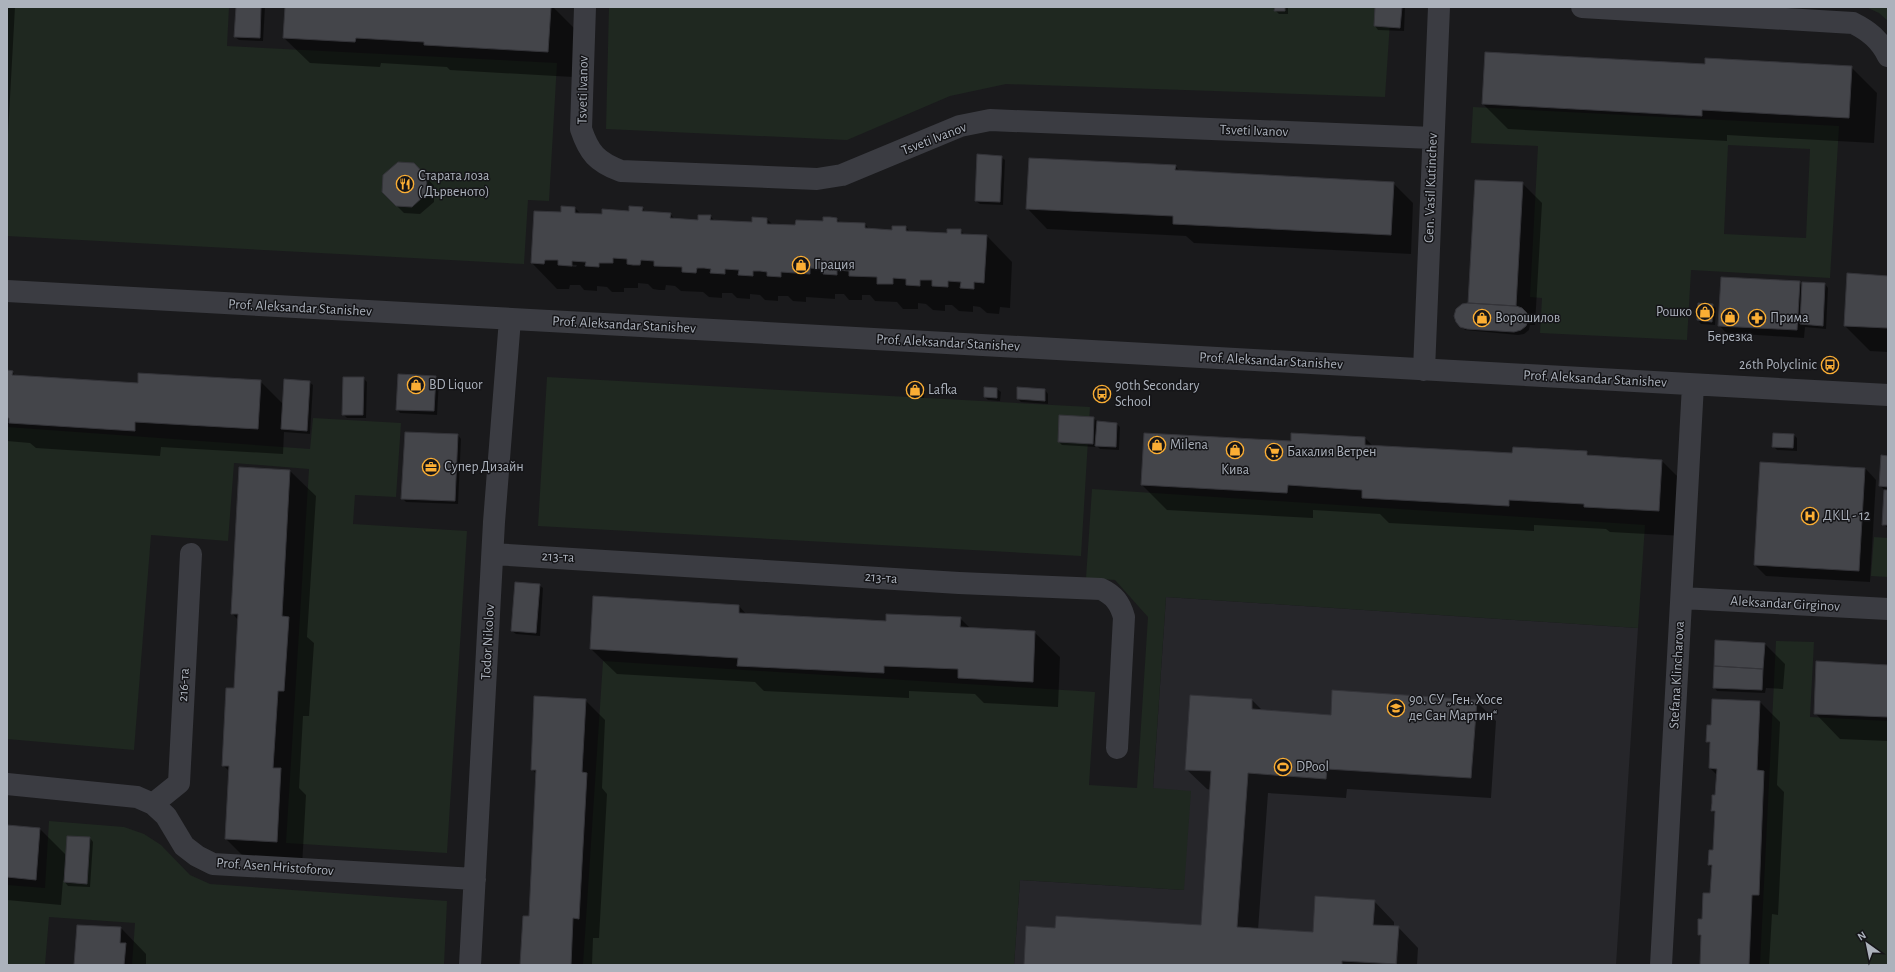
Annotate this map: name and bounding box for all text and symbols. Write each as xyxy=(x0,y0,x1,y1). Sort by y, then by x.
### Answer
street label: Tsveti Ivanov xyxy=(575,55,591,124)
street label: Tsveti Ivanov xyxy=(899,120,969,158)
street label: Tsveti Ivanov xyxy=(1219,123,1289,139)
street label: Gen. Vasil Kutinchev xyxy=(1422,133,1440,243)
place label: Старата лоза ( Дървеното) xyxy=(418,169,490,199)
restaurant icon: Старата лоза ( Дървеното) xyxy=(395,174,415,194)
shop icon: Грация xyxy=(791,255,811,275)
place label: Грация xyxy=(814,258,855,272)
street label: Prof. Aleksandar Stanishev xyxy=(228,297,372,319)
shop icon: Рошко xyxy=(1695,302,1715,322)
place label: Рошко xyxy=(1656,305,1692,319)
shop icon: Березка xyxy=(1720,307,1740,327)
shop icon: Ворошилов xyxy=(1472,308,1492,328)
pharmacy icon: Прима xyxy=(1747,308,1767,328)
place label: Ворошилов xyxy=(1495,311,1560,325)
place label: Прима xyxy=(1770,311,1809,325)
street label: Prof. Aleksandar Stanishev xyxy=(552,314,696,336)
place label: Березка xyxy=(1707,330,1754,344)
street label: Prof. Aleksandar Stanishev xyxy=(876,332,1020,354)
street label: Prof. Aleksandar Stanishev xyxy=(1199,350,1343,372)
bus stop icon: 26th Polyclinic xyxy=(1820,355,1840,375)
place label: 26th Polyclinic xyxy=(1739,358,1818,372)
street label: Prof. Aleksandar Stanishev xyxy=(1523,368,1667,390)
shop icon: BD Liquor xyxy=(406,375,426,395)
place label: BD Liquor xyxy=(429,378,483,392)
place label: 90th Secondary School xyxy=(1115,379,1199,409)
shop icon: Lafka xyxy=(905,380,925,400)
place label: Lafka xyxy=(928,383,958,397)
bus stop icon: 90th Secondary School xyxy=(1092,384,1112,404)
shop icon: Milena xyxy=(1147,435,1167,455)
place label: Milena xyxy=(1170,438,1209,452)
shop icon: Кива xyxy=(1225,440,1245,460)
supermarket icon: Бакалия Ветрен xyxy=(1264,442,1284,462)
place label: Бакалия Ветрен xyxy=(1287,445,1377,459)
office icon: Супер Дизайн xyxy=(421,457,441,477)
place label: Супер Дизайн xyxy=(444,460,524,474)
place label: Кива xyxy=(1221,463,1250,477)
hospital icon: ДКЦ - 12 xyxy=(1800,506,1820,526)
place label: ДКЦ - 12 xyxy=(1823,509,1870,523)
street label: 213-та xyxy=(541,549,575,565)
street label: 213-та xyxy=(864,570,898,586)
street label: Aleksandar Girginov xyxy=(1730,594,1840,614)
street label: Todor Nikolov xyxy=(479,604,497,680)
street label: Stefana Klincharova xyxy=(1667,620,1687,729)
street label: 216-та xyxy=(176,667,192,702)
place label: 90. СУ „Ген. Хосе де Сан Мартин“ xyxy=(1409,693,1503,723)
school or university icon: 90. СУ „Ген. Хосе де Сан Мартин“ xyxy=(1386,698,1406,718)
sports icon: DPool xyxy=(1273,757,1293,777)
place label: DPool xyxy=(1296,760,1329,774)
street label: Prof. Asen Hristoforov xyxy=(216,856,334,878)
north arrow xyxy=(1847,924,1887,964)
text: N xyxy=(1856,929,1868,943)

